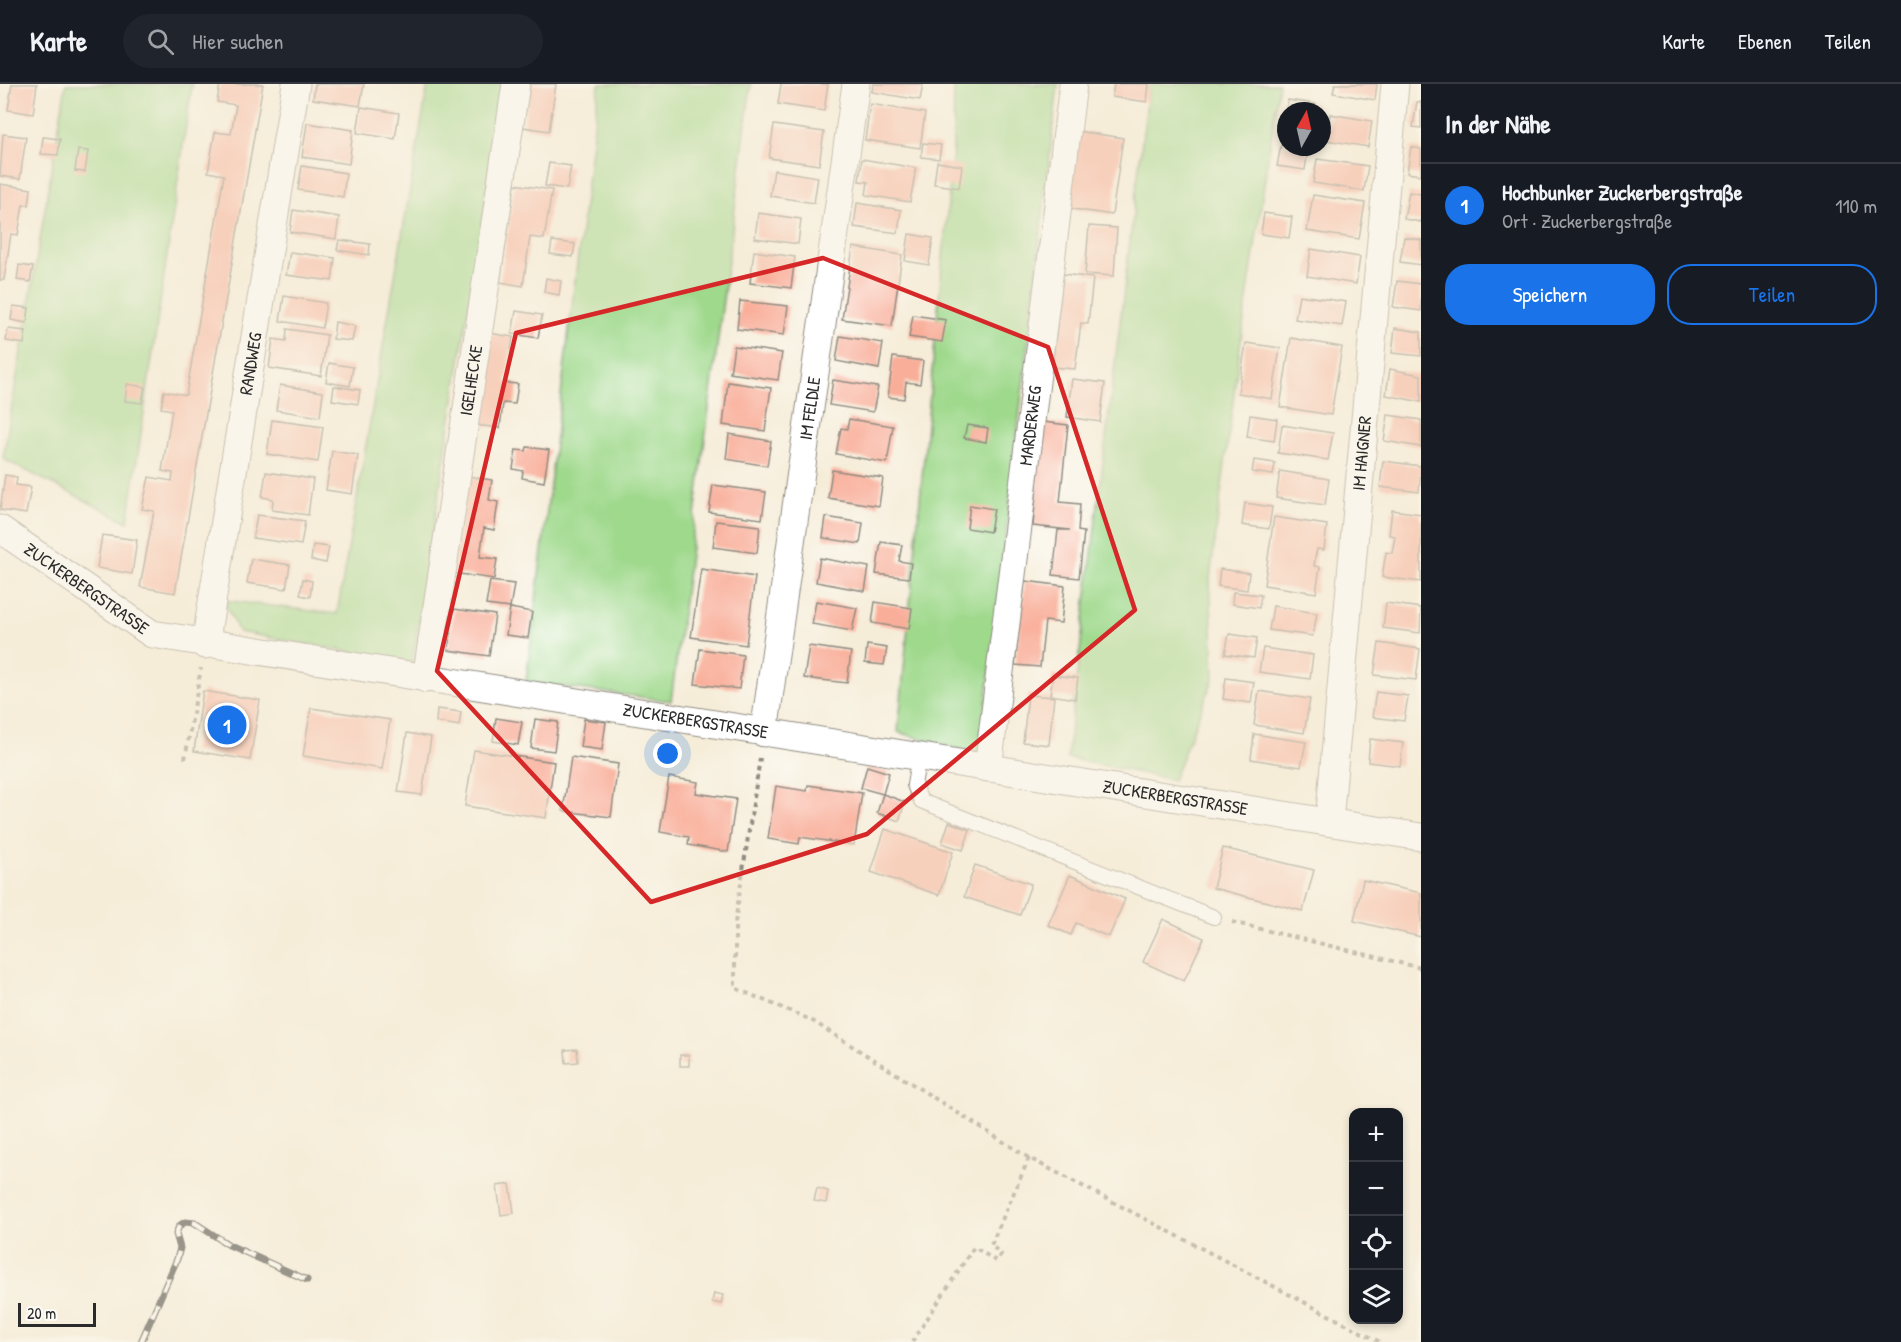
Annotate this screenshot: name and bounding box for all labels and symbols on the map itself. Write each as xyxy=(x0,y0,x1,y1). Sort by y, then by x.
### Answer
north arrow xyxy=(1277,102,1331,156)
street label: RANDWEG xyxy=(233,330,268,397)
street label: IGELHECKE xyxy=(453,343,488,417)
street label: IM FELDLE xyxy=(793,375,826,441)
street label: MARDERWEG xyxy=(1013,384,1047,467)
street label: IM HAIGNER xyxy=(1346,415,1377,492)
street label: ZUCKERBERGSTRASSE xyxy=(19,536,154,640)
street label: ZUCKERBERGSTRASSE xyxy=(621,697,770,744)
pin: 1 xyxy=(208,702,246,748)
your location xyxy=(653,739,682,768)
street label: ZUCKERBERGSTRASSE xyxy=(1101,773,1250,821)
scale bar xyxy=(18,1300,96,1328)

